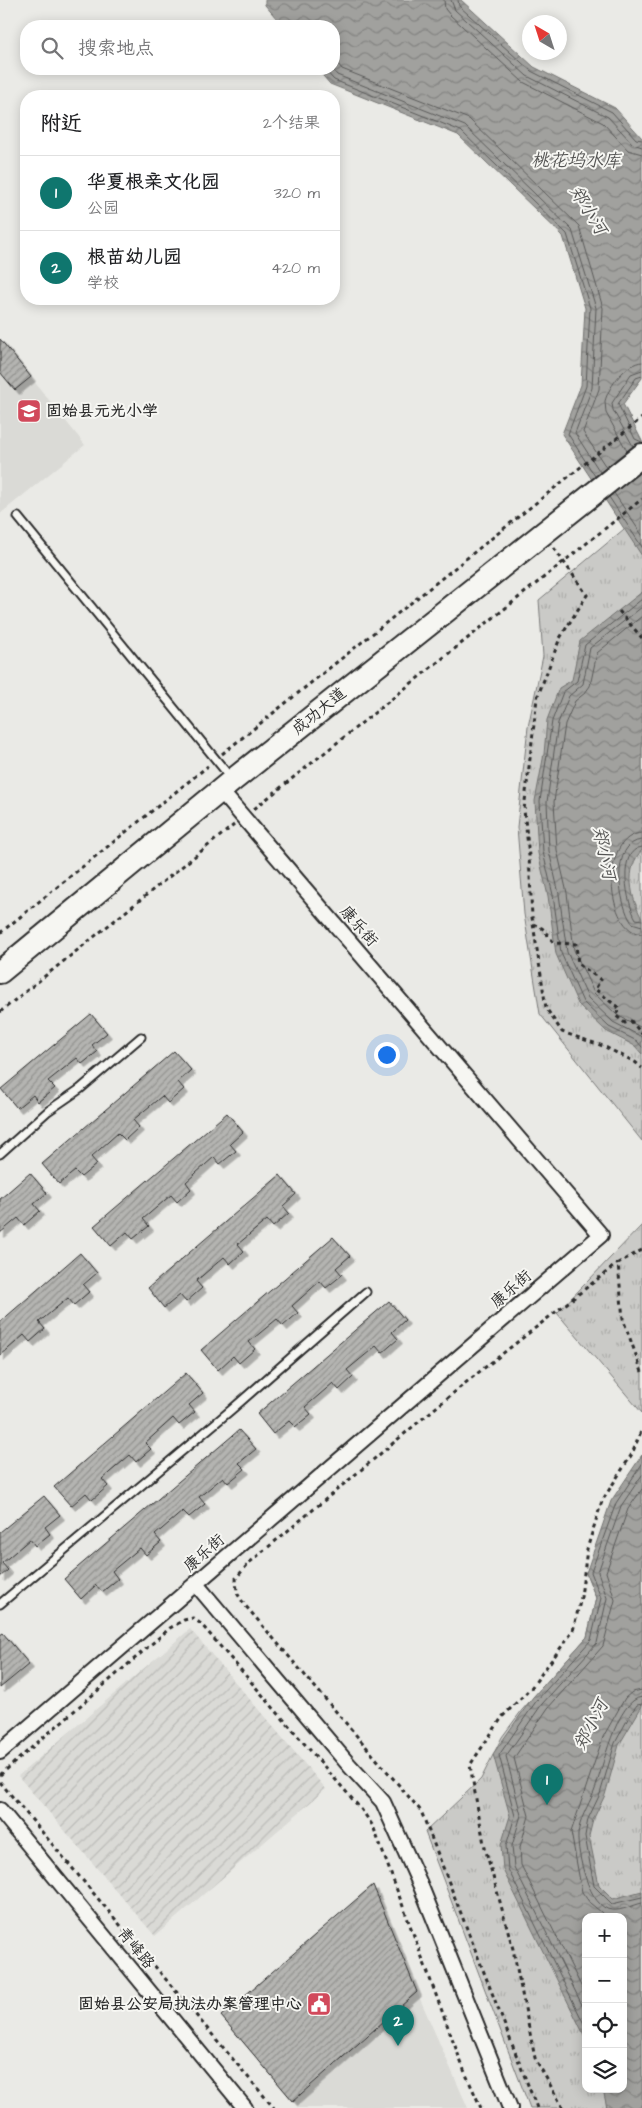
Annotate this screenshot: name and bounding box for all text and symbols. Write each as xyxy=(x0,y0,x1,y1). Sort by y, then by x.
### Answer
north arrow xyxy=(522,15,567,60)
search box xyxy=(20,20,340,75)
icon: search xyxy=(38,34,66,62)
text: 搜索地点 xyxy=(78,35,154,62)
text: 附近 xyxy=(40,109,82,138)
text: 2个结果 xyxy=(263,112,320,134)
water label: 桃花坞水库 xyxy=(531,148,623,173)
text: 华夏根亲文化园 xyxy=(87,169,220,196)
water label: 郑小河 xyxy=(563,180,614,242)
text: 1 xyxy=(55,182,57,204)
text: 320 m xyxy=(274,182,320,204)
text: 公园 xyxy=(87,197,119,219)
text: 根苗幼儿园 xyxy=(87,244,182,271)
text: 2 xyxy=(51,257,61,279)
text: 420 m xyxy=(271,257,320,279)
text: 学校 xyxy=(87,272,119,294)
school or university icon: 固始县元光小学 xyxy=(16,398,42,424)
place label: 固始县元光小学 xyxy=(46,400,158,422)
street label: 成功大道 xyxy=(287,682,351,740)
water label: 郑小河 xyxy=(586,824,622,885)
street label: 康乐街 xyxy=(335,901,383,951)
your location xyxy=(374,1042,400,1068)
street label: 康乐街 xyxy=(486,1265,536,1313)
street label: 康乐街 xyxy=(179,1529,229,1577)
water label: 郑小河 xyxy=(568,1693,616,1755)
pin: 1 xyxy=(531,1764,563,1805)
map controls xyxy=(582,1913,627,2093)
button: + xyxy=(582,1913,627,1958)
street label: 青峰路 xyxy=(112,1922,160,1974)
button: − xyxy=(582,1958,627,2003)
public building icon: 固始县公安局执法办案管理中心 xyxy=(306,1991,332,2017)
place label: 固始县公安局执法办案管理中心 xyxy=(78,1993,302,2015)
button: locate xyxy=(582,2003,627,2048)
pin: 2 xyxy=(382,2005,414,2046)
button: layers xyxy=(582,2048,627,2093)

